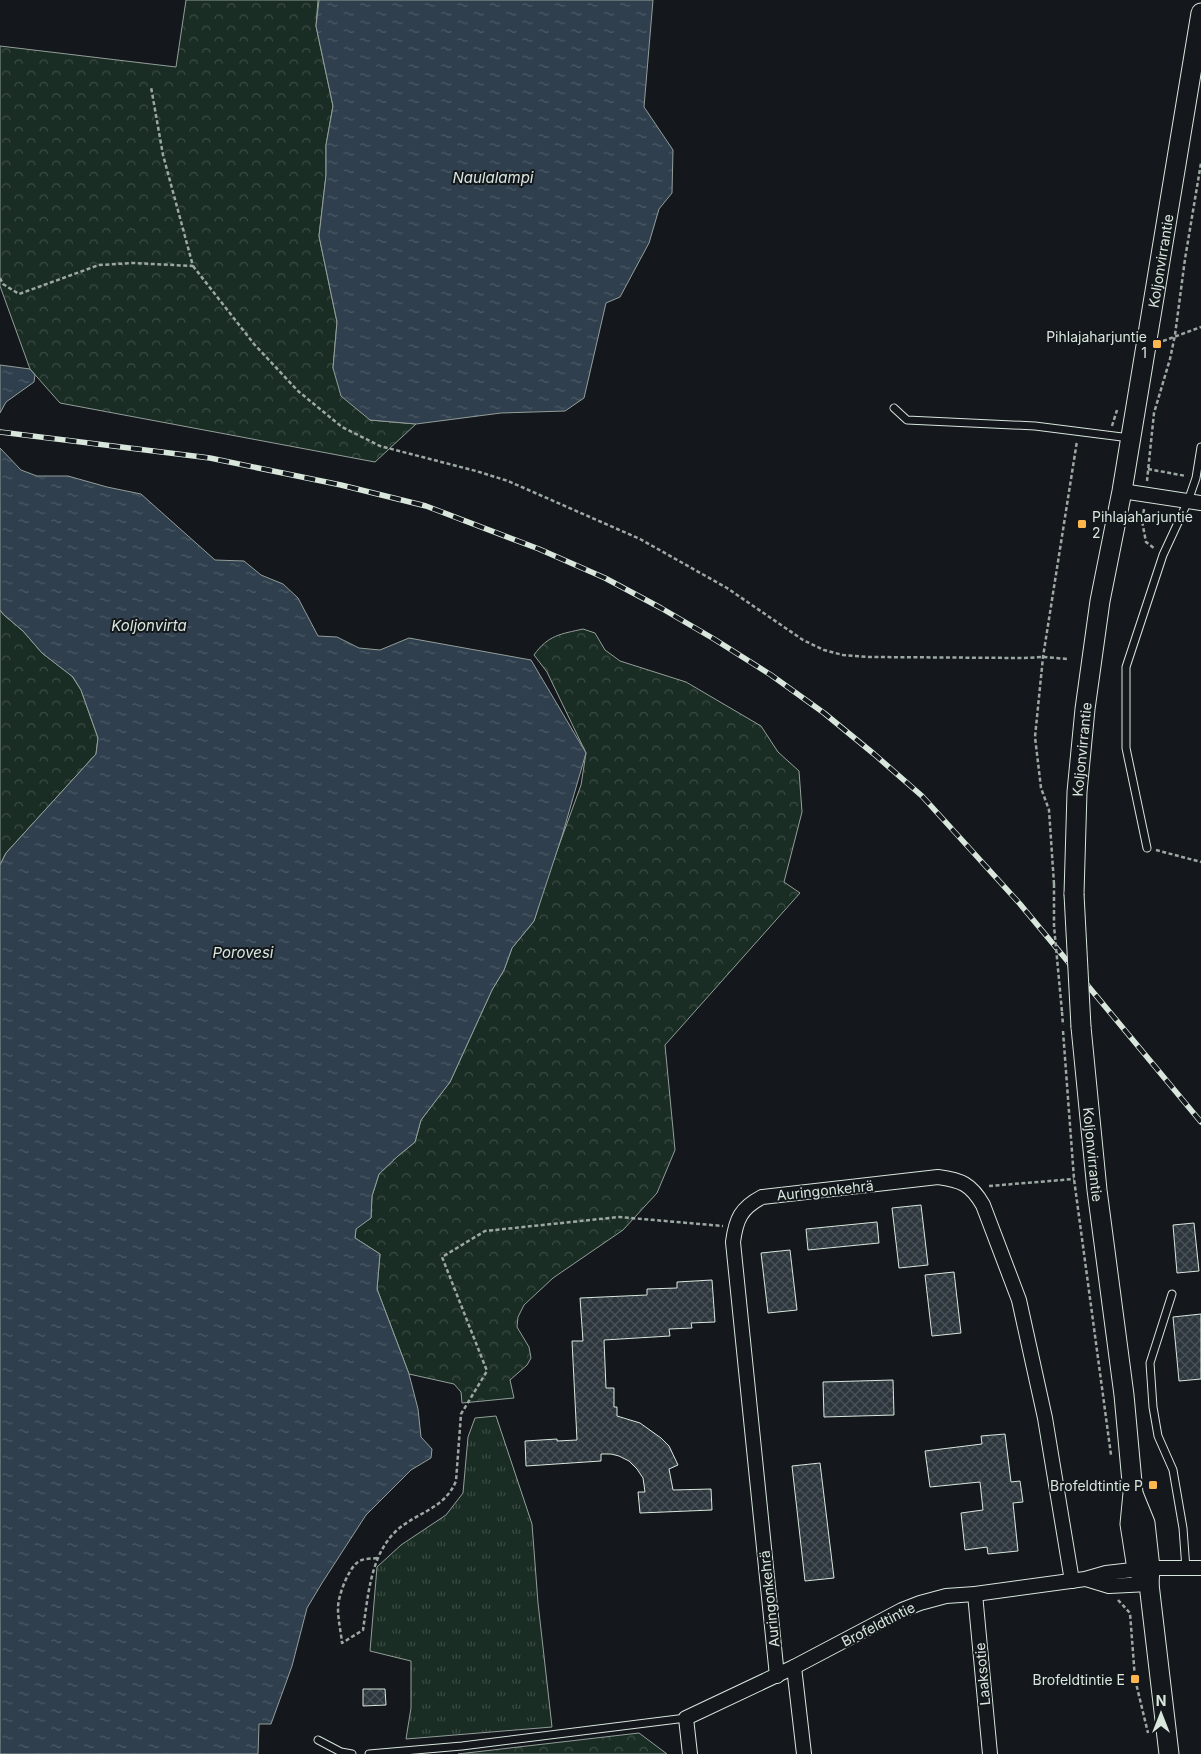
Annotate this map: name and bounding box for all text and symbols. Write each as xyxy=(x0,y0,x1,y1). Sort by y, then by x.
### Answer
water label: Naulalampi xyxy=(452,168,534,187)
street label: Koljonvirrantie xyxy=(1144,213,1176,309)
place label: Pihlajaharjuntie 1 xyxy=(1046,328,1147,361)
marker: Pihlajaharjuntie 1 xyxy=(1151,338,1163,350)
place label: Pihlajaharjuntie 2 xyxy=(1092,508,1193,541)
marker: Pihlajaharjuntie 2 xyxy=(1076,518,1088,530)
water label: Koljonvirta xyxy=(111,616,187,635)
street label: Koljonvirrantie xyxy=(1068,701,1094,797)
water label: Porovesi xyxy=(213,943,274,962)
street label: Koljonvirrantie xyxy=(1080,1106,1107,1203)
street label: Auringonkehrä xyxy=(776,1176,874,1204)
place label: Brofeldtintie P xyxy=(1050,1477,1143,1494)
marker: Brofeldtintie P xyxy=(1147,1479,1159,1491)
street label: Auringonkehrä xyxy=(755,1550,783,1648)
street label: Brofeldtintie xyxy=(838,1598,918,1650)
street label: Laaksotie xyxy=(971,1642,993,1706)
place label: Brofeldtintie E xyxy=(1033,1671,1125,1688)
marker: Brofeldtintie E xyxy=(1129,1673,1141,1685)
north arrow xyxy=(1136,1689,1186,1739)
text: N xyxy=(1156,1692,1166,1709)

